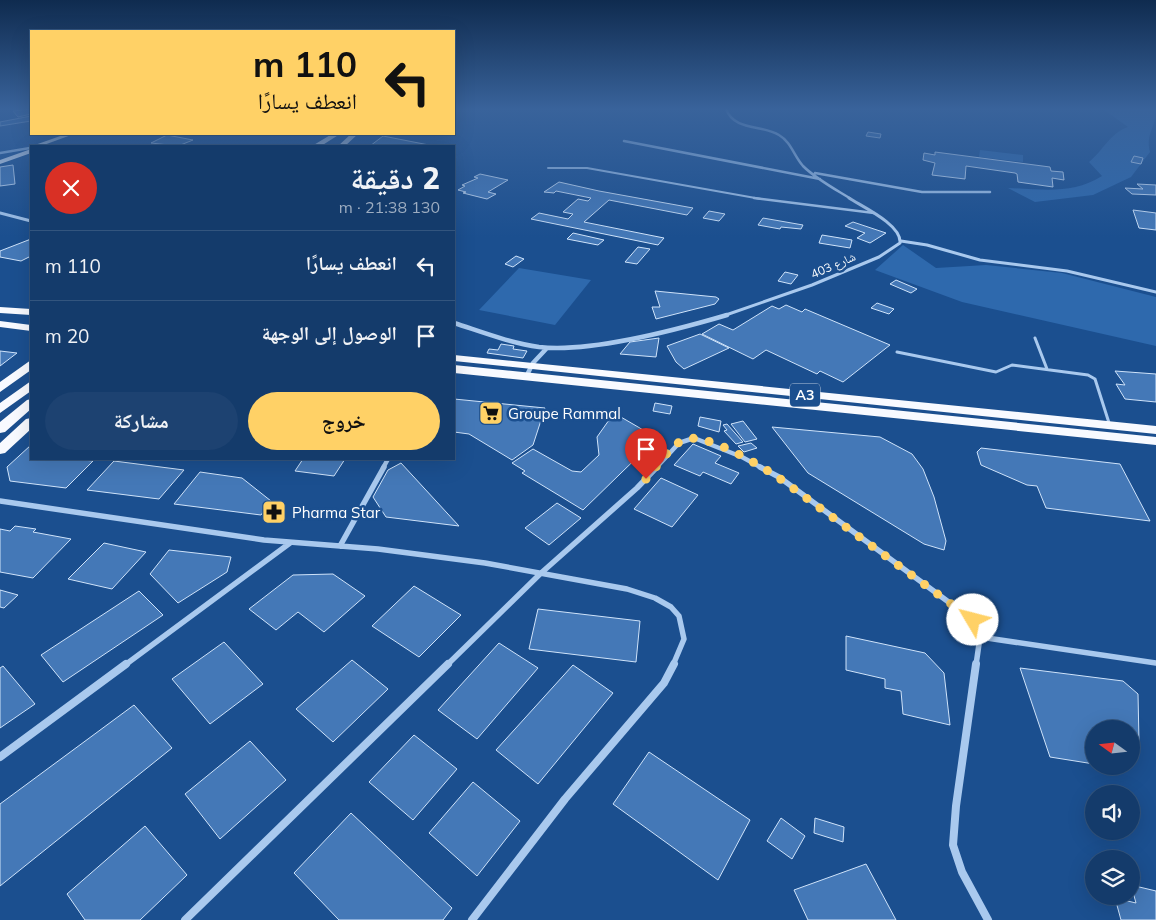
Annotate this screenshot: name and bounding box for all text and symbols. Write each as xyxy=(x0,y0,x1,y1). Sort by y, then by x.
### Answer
text: 110 m xyxy=(253,42,357,86)
icon: left xyxy=(375,50,440,115)
text: انعطف يسارًا xyxy=(258,87,357,115)
text: 2 دقيقة xyxy=(351,159,440,197)
button: close xyxy=(45,162,97,214)
text: 130 m · 21:38 xyxy=(339,197,440,217)
street label: شارع 403 xyxy=(808,248,858,282)
text: انعطف يسارًا xyxy=(306,251,397,275)
icon: left xyxy=(412,252,440,280)
text: 110 m xyxy=(45,254,101,278)
text: الوصول إلى الوجهة xyxy=(262,321,397,345)
icon: arrive xyxy=(412,322,440,350)
text: 20 m xyxy=(45,324,89,348)
road number: A3 xyxy=(790,384,820,406)
button: مشاركة xyxy=(45,392,238,450)
button: خروج xyxy=(248,392,440,450)
supermarket icon: Groupe Rammal xyxy=(478,400,504,426)
place label: Groupe Rammal xyxy=(508,404,621,423)
pin xyxy=(625,428,667,479)
icon: arrive xyxy=(632,435,660,463)
pharmacy icon: Pharma Star xyxy=(261,499,287,525)
place label: Pharma Star xyxy=(292,503,381,522)
position arrow xyxy=(946,593,998,645)
north arrow xyxy=(1085,720,1140,775)
map controls xyxy=(1085,720,1140,905)
button: sound xyxy=(1085,785,1140,840)
button: layers xyxy=(1085,850,1140,905)

